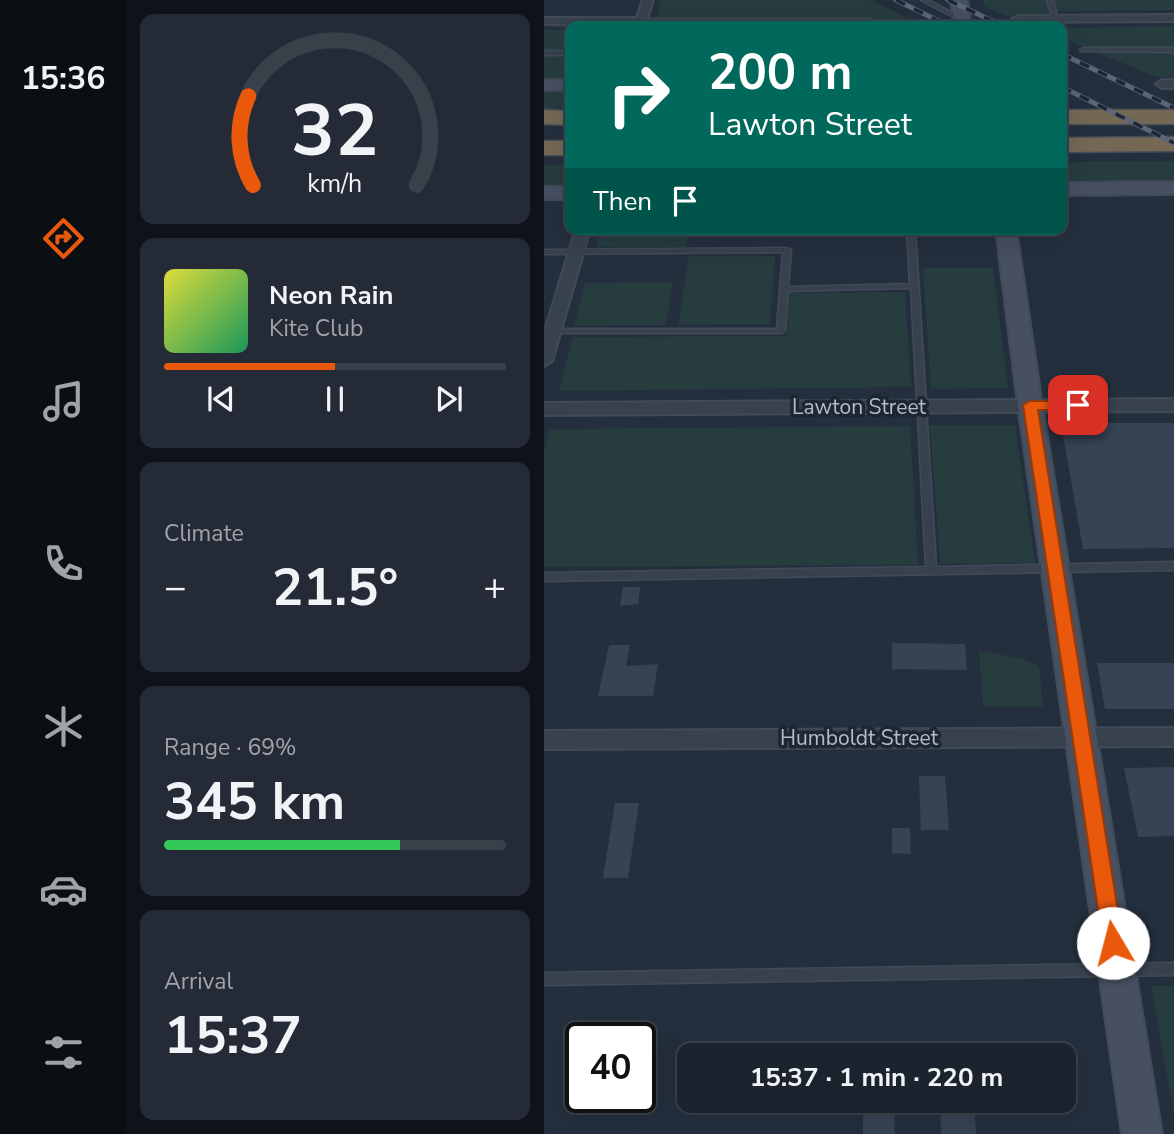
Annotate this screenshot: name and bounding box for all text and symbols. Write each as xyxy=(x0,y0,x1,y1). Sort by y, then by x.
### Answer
text: 200 m xyxy=(708,39,852,106)
icon: right xyxy=(593,49,684,140)
text: 15:36 xyxy=(21,57,105,100)
text: 32 xyxy=(291,81,379,181)
text: Lawton Street xyxy=(708,103,912,146)
text: km/h xyxy=(307,167,363,201)
icon: arrive xyxy=(666,182,704,220)
text: Then xyxy=(593,184,652,219)
icon: directions xyxy=(39,214,88,263)
text: Neon Rain xyxy=(269,278,394,313)
text: Kite Club xyxy=(269,313,363,344)
pin xyxy=(1048,375,1108,435)
icon: music xyxy=(39,377,88,426)
icon: previous xyxy=(202,380,240,418)
icon: pause xyxy=(316,380,354,418)
icon: next xyxy=(430,380,468,418)
icon: arrive xyxy=(1059,386,1097,424)
street label: Lawton Street xyxy=(792,393,927,421)
text: Climate xyxy=(164,518,244,549)
icon: phone xyxy=(39,539,88,588)
text: 21.5° xyxy=(272,552,398,623)
text: − xyxy=(164,562,187,613)
text: + xyxy=(483,562,506,613)
icon: climate xyxy=(39,702,88,751)
street label: Humboldt Street xyxy=(780,724,939,752)
text: Range · 69% xyxy=(164,732,296,763)
text: 345 km xyxy=(164,766,345,837)
icon: car xyxy=(39,865,88,914)
position arrow xyxy=(1076,906,1150,980)
text: Arrival xyxy=(164,966,233,997)
text: 15:37 xyxy=(164,1000,302,1071)
speed limit sign: 40 xyxy=(565,1022,656,1113)
icon: filters xyxy=(39,1028,88,1077)
text: 15:37 · 1 min · 220 m xyxy=(750,1060,1003,1095)

